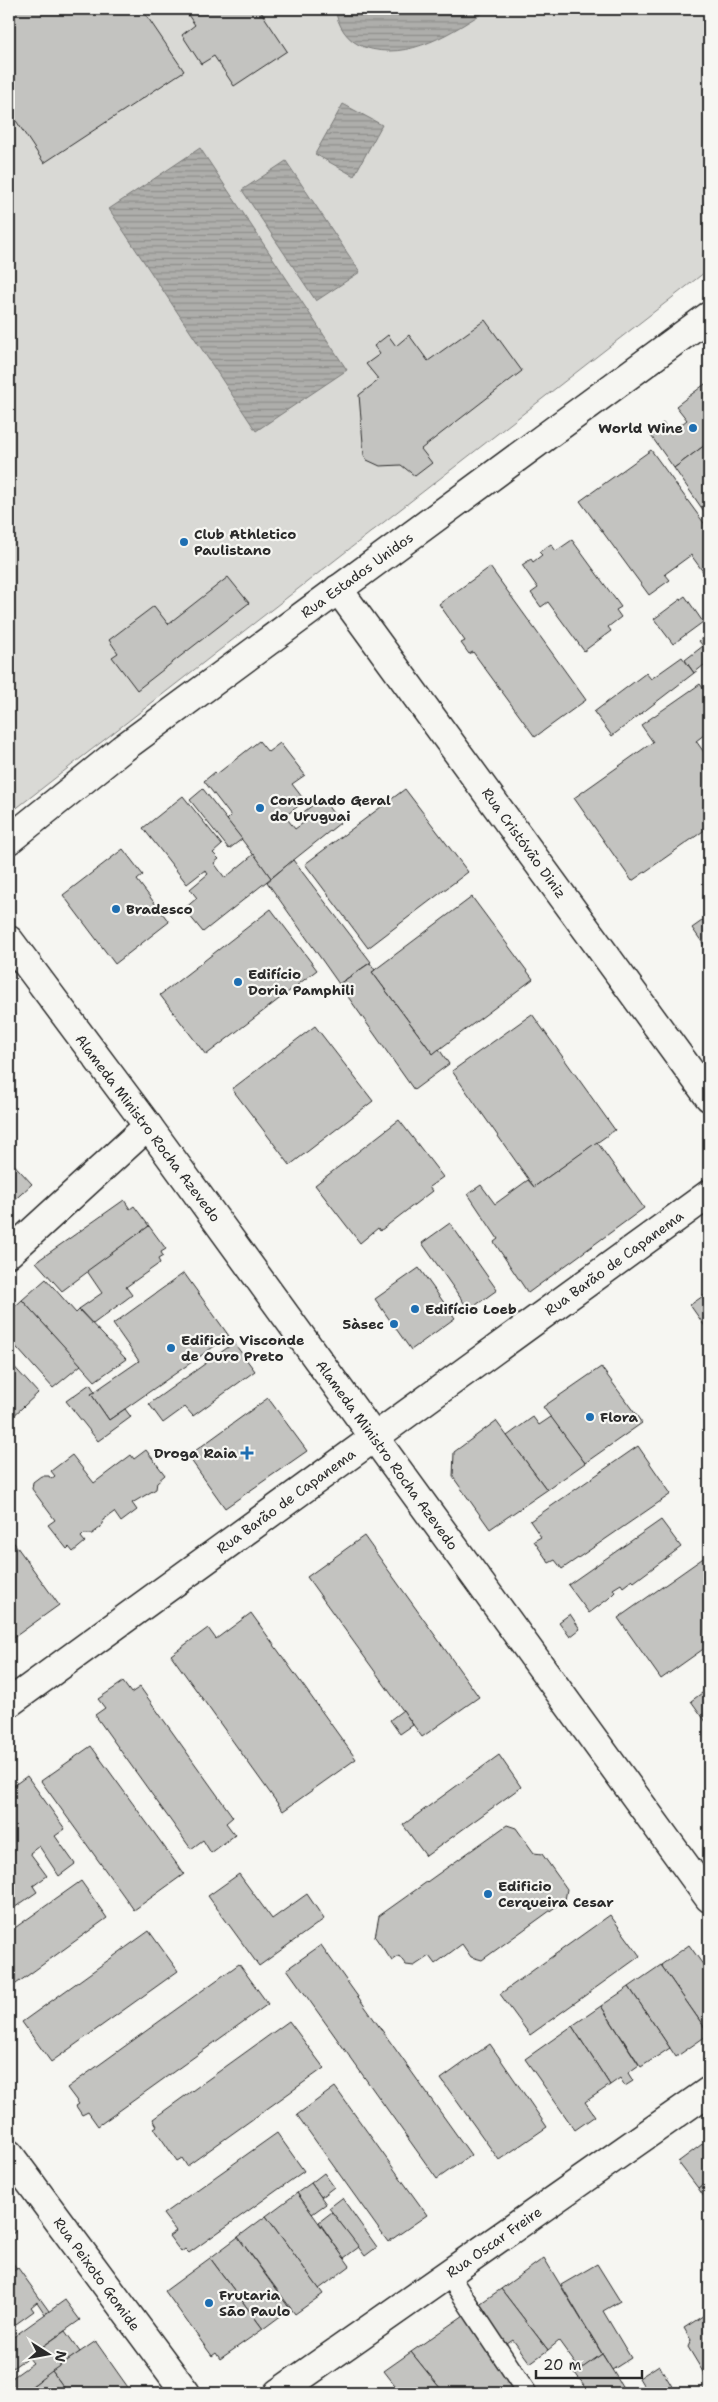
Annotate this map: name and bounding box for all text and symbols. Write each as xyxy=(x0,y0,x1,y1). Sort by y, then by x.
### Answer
place label: World Wine xyxy=(598,419,683,437)
marker: World Wine xyxy=(687,422,699,434)
place label: Club Athletico Paulistano xyxy=(194,525,296,559)
street label: Rua Estados Unidos xyxy=(297,528,417,622)
marker: Club Athletico Paulistano xyxy=(178,536,190,548)
street label: Rua Cristóvão Diniz xyxy=(478,784,570,902)
place label: Consulado Geral do Uruguai xyxy=(270,791,391,825)
marker: Consulado Geral do Uruguai xyxy=(254,802,266,814)
place label: Bradesco xyxy=(126,900,193,918)
marker: Bradesco xyxy=(110,903,122,915)
place label: Edifício Doria Pamphili xyxy=(248,965,354,999)
marker: Edifício Doria Pamphili xyxy=(232,976,244,988)
street label: Alameda Ministro Rocha Azevedo xyxy=(71,1031,225,1225)
street label: Rua Barão de Capanema xyxy=(541,1206,687,1319)
place label: Edifício Loeb xyxy=(425,1300,517,1318)
marker: Edifício Loeb xyxy=(409,1303,421,1315)
place label: 5àsec xyxy=(343,1315,384,1333)
marker: 5àsec xyxy=(388,1318,400,1330)
place label: Edificio Visconde de Ouro Preto xyxy=(181,1331,304,1365)
marker: Edificio Visconde de Ouro Preto xyxy=(165,1342,177,1354)
street label: Alameda Ministro Rocha Azevedo xyxy=(312,1356,462,1554)
place label: Flora xyxy=(600,1408,639,1426)
marker: Flora xyxy=(584,1411,596,1423)
place label: Droga Raia xyxy=(154,1444,237,1462)
street label: Rua Barão de Capanema xyxy=(213,1444,359,1557)
marker: Droga Raia xyxy=(241,1447,253,1459)
place label: Edificio Cerqueira Cesar xyxy=(498,1877,614,1911)
marker: Edificio Cerqueira Cesar xyxy=(482,1888,494,1900)
street label: Rua Oscar Freire xyxy=(443,2202,545,2282)
street label: Rua Peixoto Gomide xyxy=(50,2214,144,2334)
place label: Frutaria São Paulo xyxy=(219,2286,290,2320)
marker: Frutaria São Paulo xyxy=(203,2297,215,2309)
north arrow xyxy=(22,2330,72,2380)
scale bar xyxy=(536,2347,642,2379)
text: N xyxy=(51,2349,71,2364)
text: 20 m xyxy=(543,2355,582,2375)

